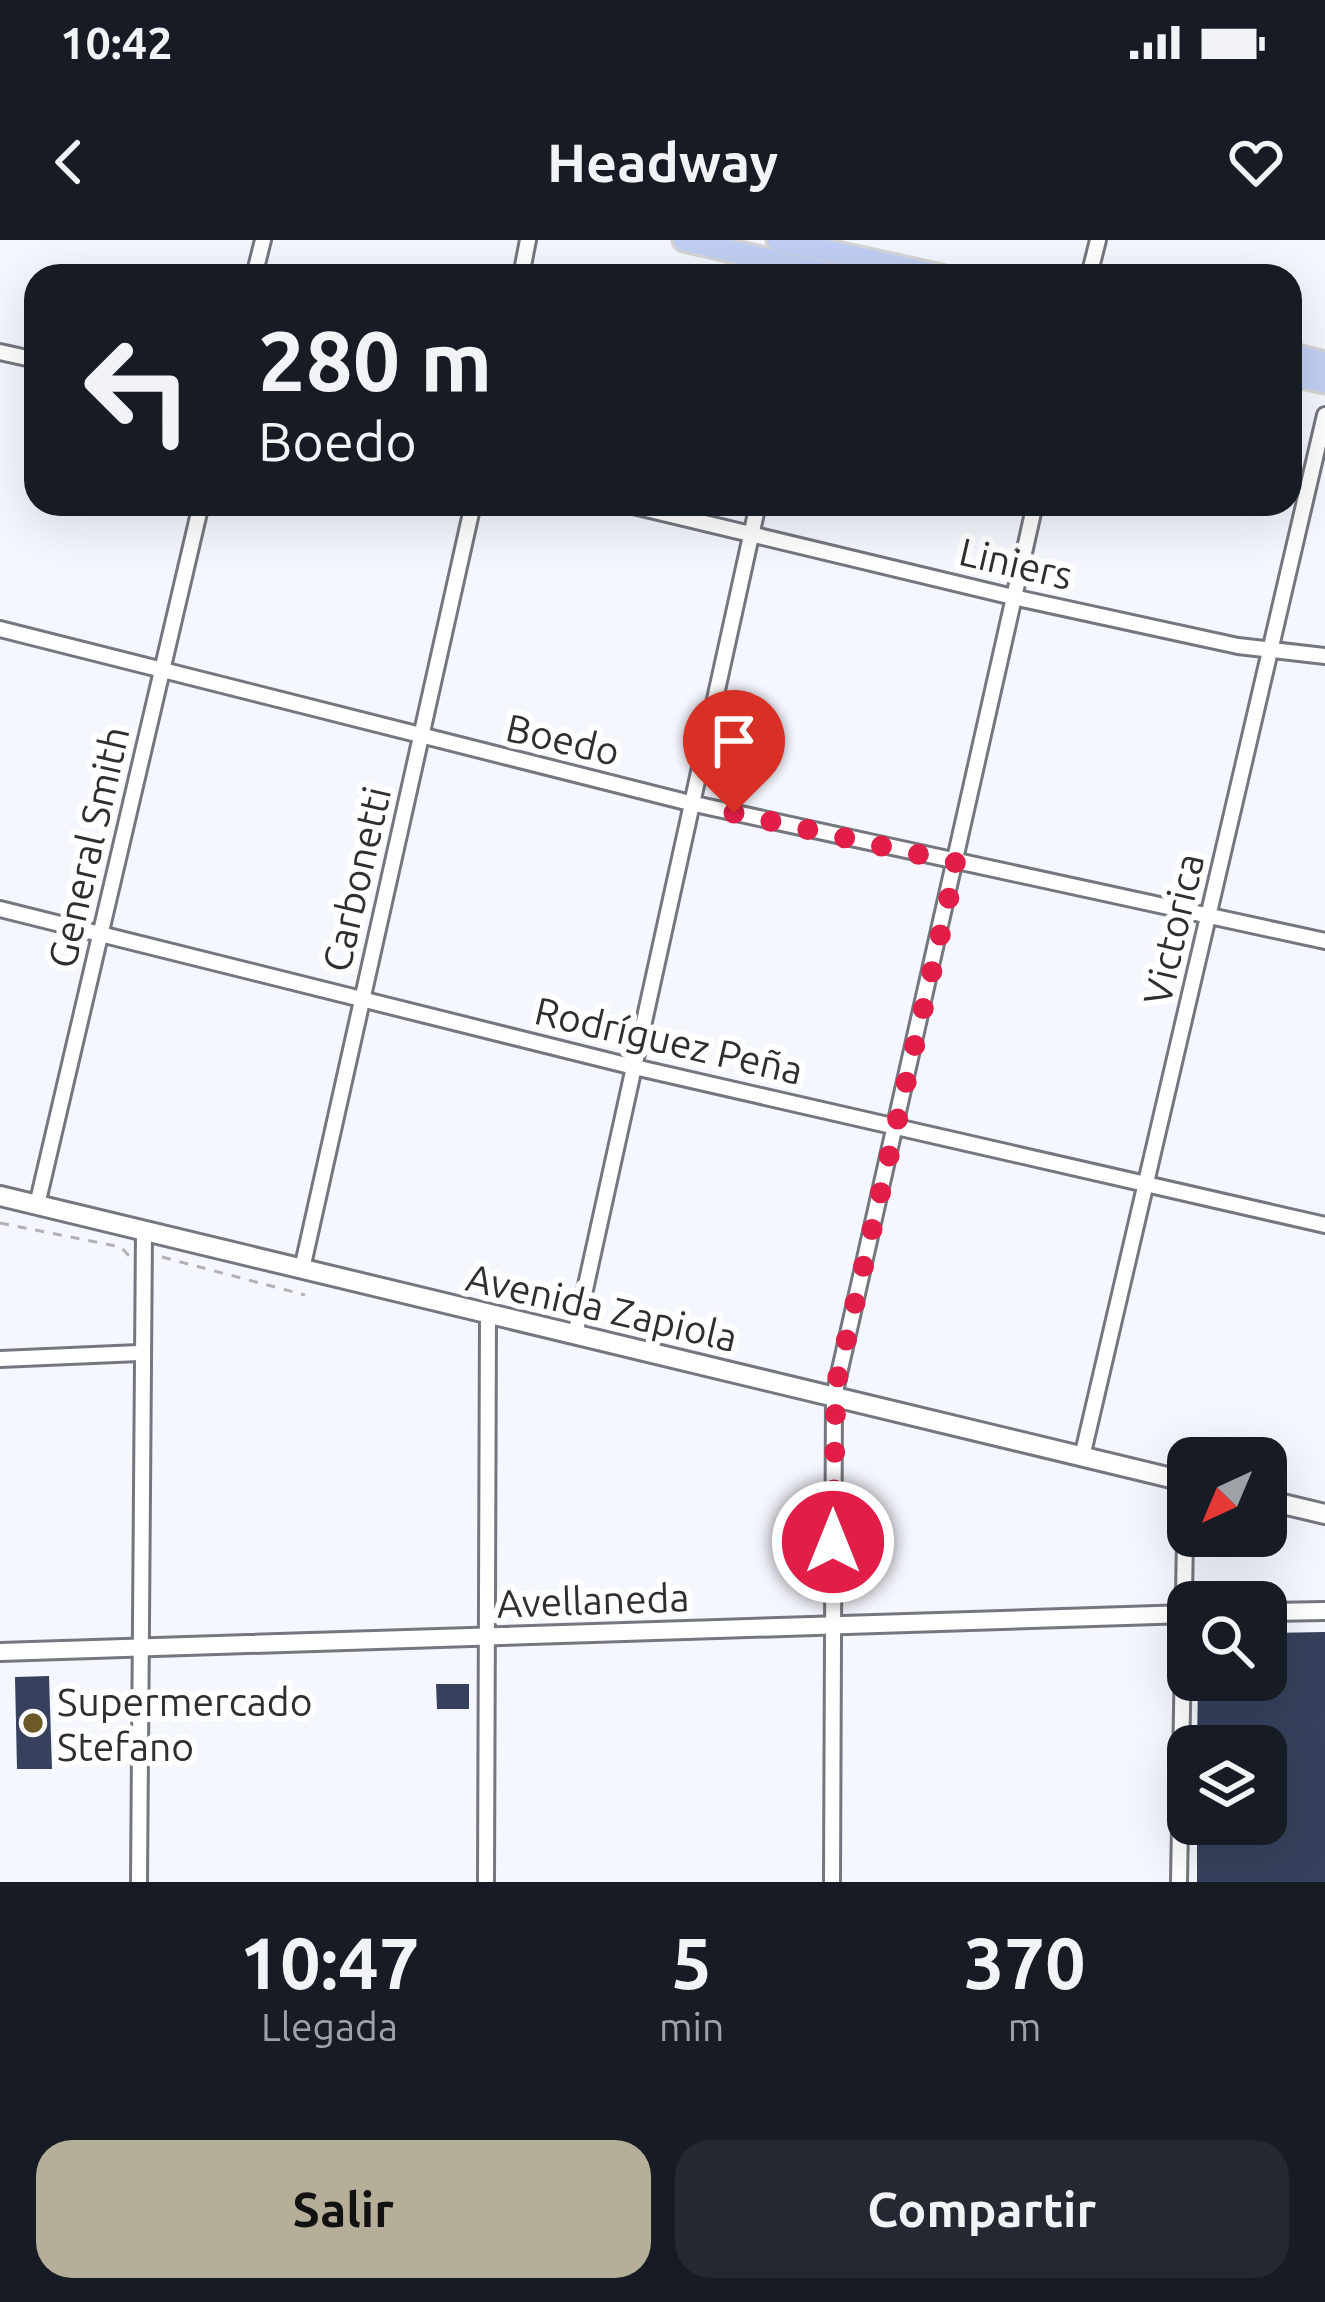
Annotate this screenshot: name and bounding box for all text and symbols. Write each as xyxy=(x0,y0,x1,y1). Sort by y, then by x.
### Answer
text: 10:42 xyxy=(60,17,173,68)
icon: back xyxy=(36,129,102,195)
icon: heart xyxy=(1223,129,1289,195)
text: Headway xyxy=(547,132,778,192)
icon: left xyxy=(60,312,216,468)
text: 280 m xyxy=(258,313,492,407)
text: Boedo xyxy=(258,411,417,471)
street label: Liniers xyxy=(955,529,1077,597)
pin xyxy=(683,690,785,813)
street label: Boedo xyxy=(502,705,624,773)
icon: arrive xyxy=(701,708,767,774)
street label: General Smith xyxy=(39,722,137,972)
street label: Carbonetti xyxy=(314,782,398,976)
street label: Victorica xyxy=(1135,849,1211,1009)
street label: Rodríguez Peña xyxy=(531,988,807,1092)
street label: Avenida Zapiola xyxy=(462,1255,742,1359)
north arrow xyxy=(1167,1437,1287,1557)
map controls xyxy=(1167,1437,1287,1845)
position arrow xyxy=(770,1479,896,1605)
street label: Avellaneda xyxy=(496,1575,690,1625)
button: search xyxy=(1167,1581,1287,1701)
place label: Supermercado Stefano xyxy=(57,1680,312,1768)
marker: Supermercado Stefano xyxy=(20,1710,46,1736)
button: layers xyxy=(1167,1725,1287,1845)
text: 10:47 xyxy=(239,1922,420,2003)
text: 5 xyxy=(671,1922,712,2003)
text: 370 xyxy=(964,1922,1086,2003)
text: Llegada xyxy=(261,2005,398,2048)
text: min xyxy=(659,2005,724,2048)
text: m xyxy=(1008,2005,1041,2048)
button: Salir xyxy=(36,2140,651,2278)
button: Compartir xyxy=(675,2140,1289,2278)

